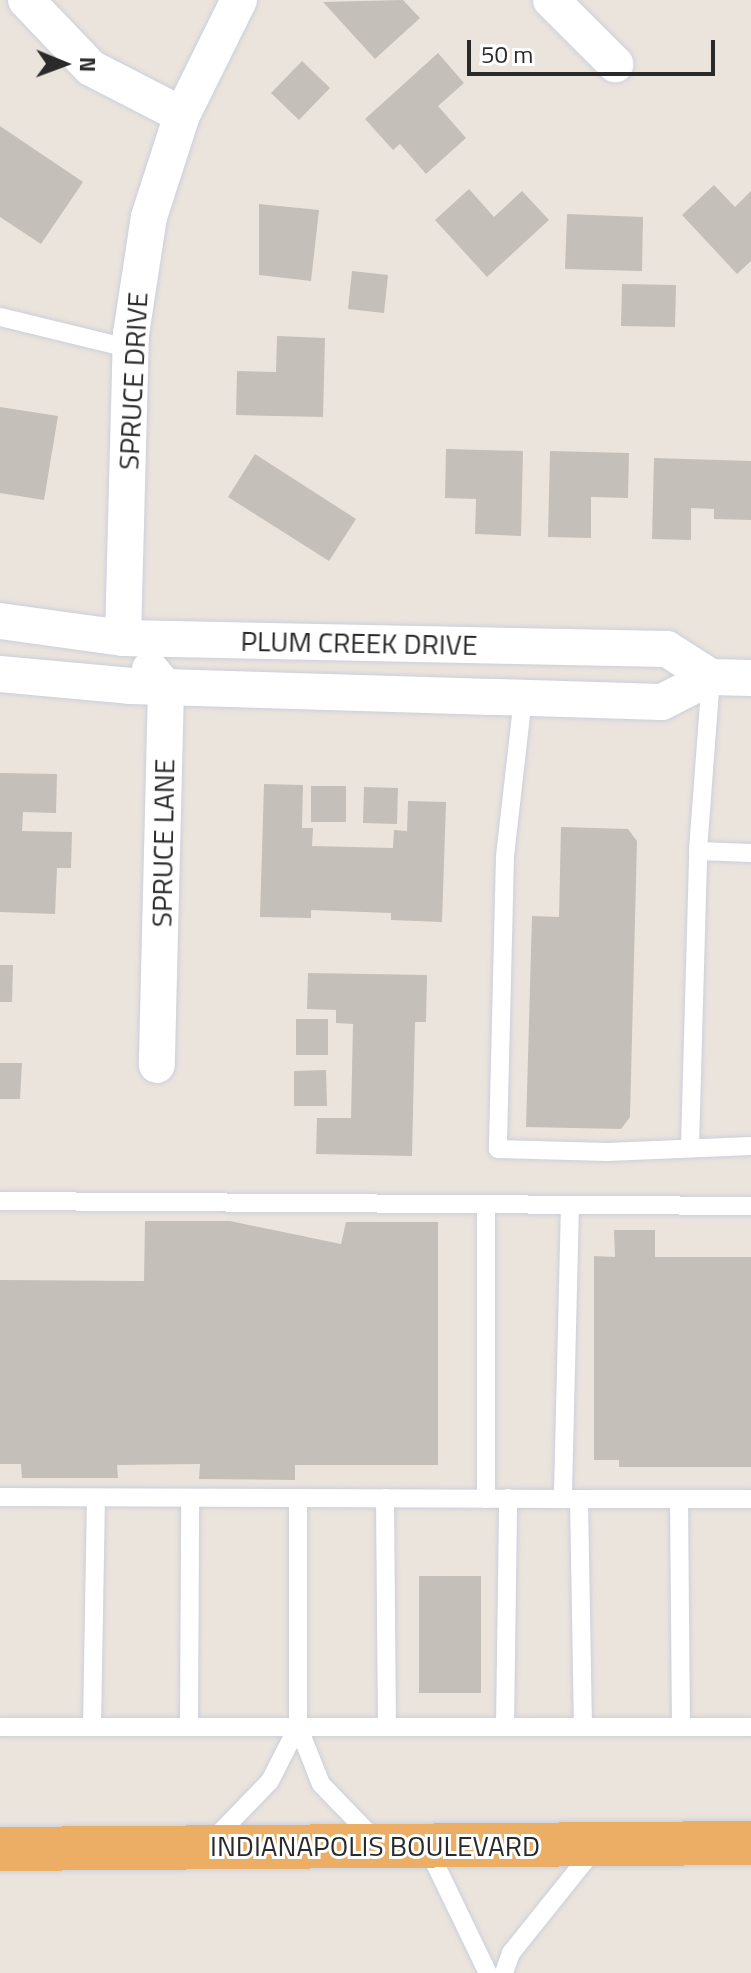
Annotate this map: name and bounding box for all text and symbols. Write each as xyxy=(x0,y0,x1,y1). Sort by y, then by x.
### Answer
north arrow xyxy=(24,24,104,104)
scale bar xyxy=(471,24,719,74)
text: 50 m xyxy=(481,36,533,72)
text: N xyxy=(71,56,105,72)
street label: SPRUCE DRIVE xyxy=(112,291,154,471)
street label: PLUM CREEK DRIVE xyxy=(240,624,478,662)
street label: SPRUCE LANE xyxy=(145,758,181,928)
street label: INDIANAPOLIS BOULEVARD xyxy=(210,1829,540,1863)

